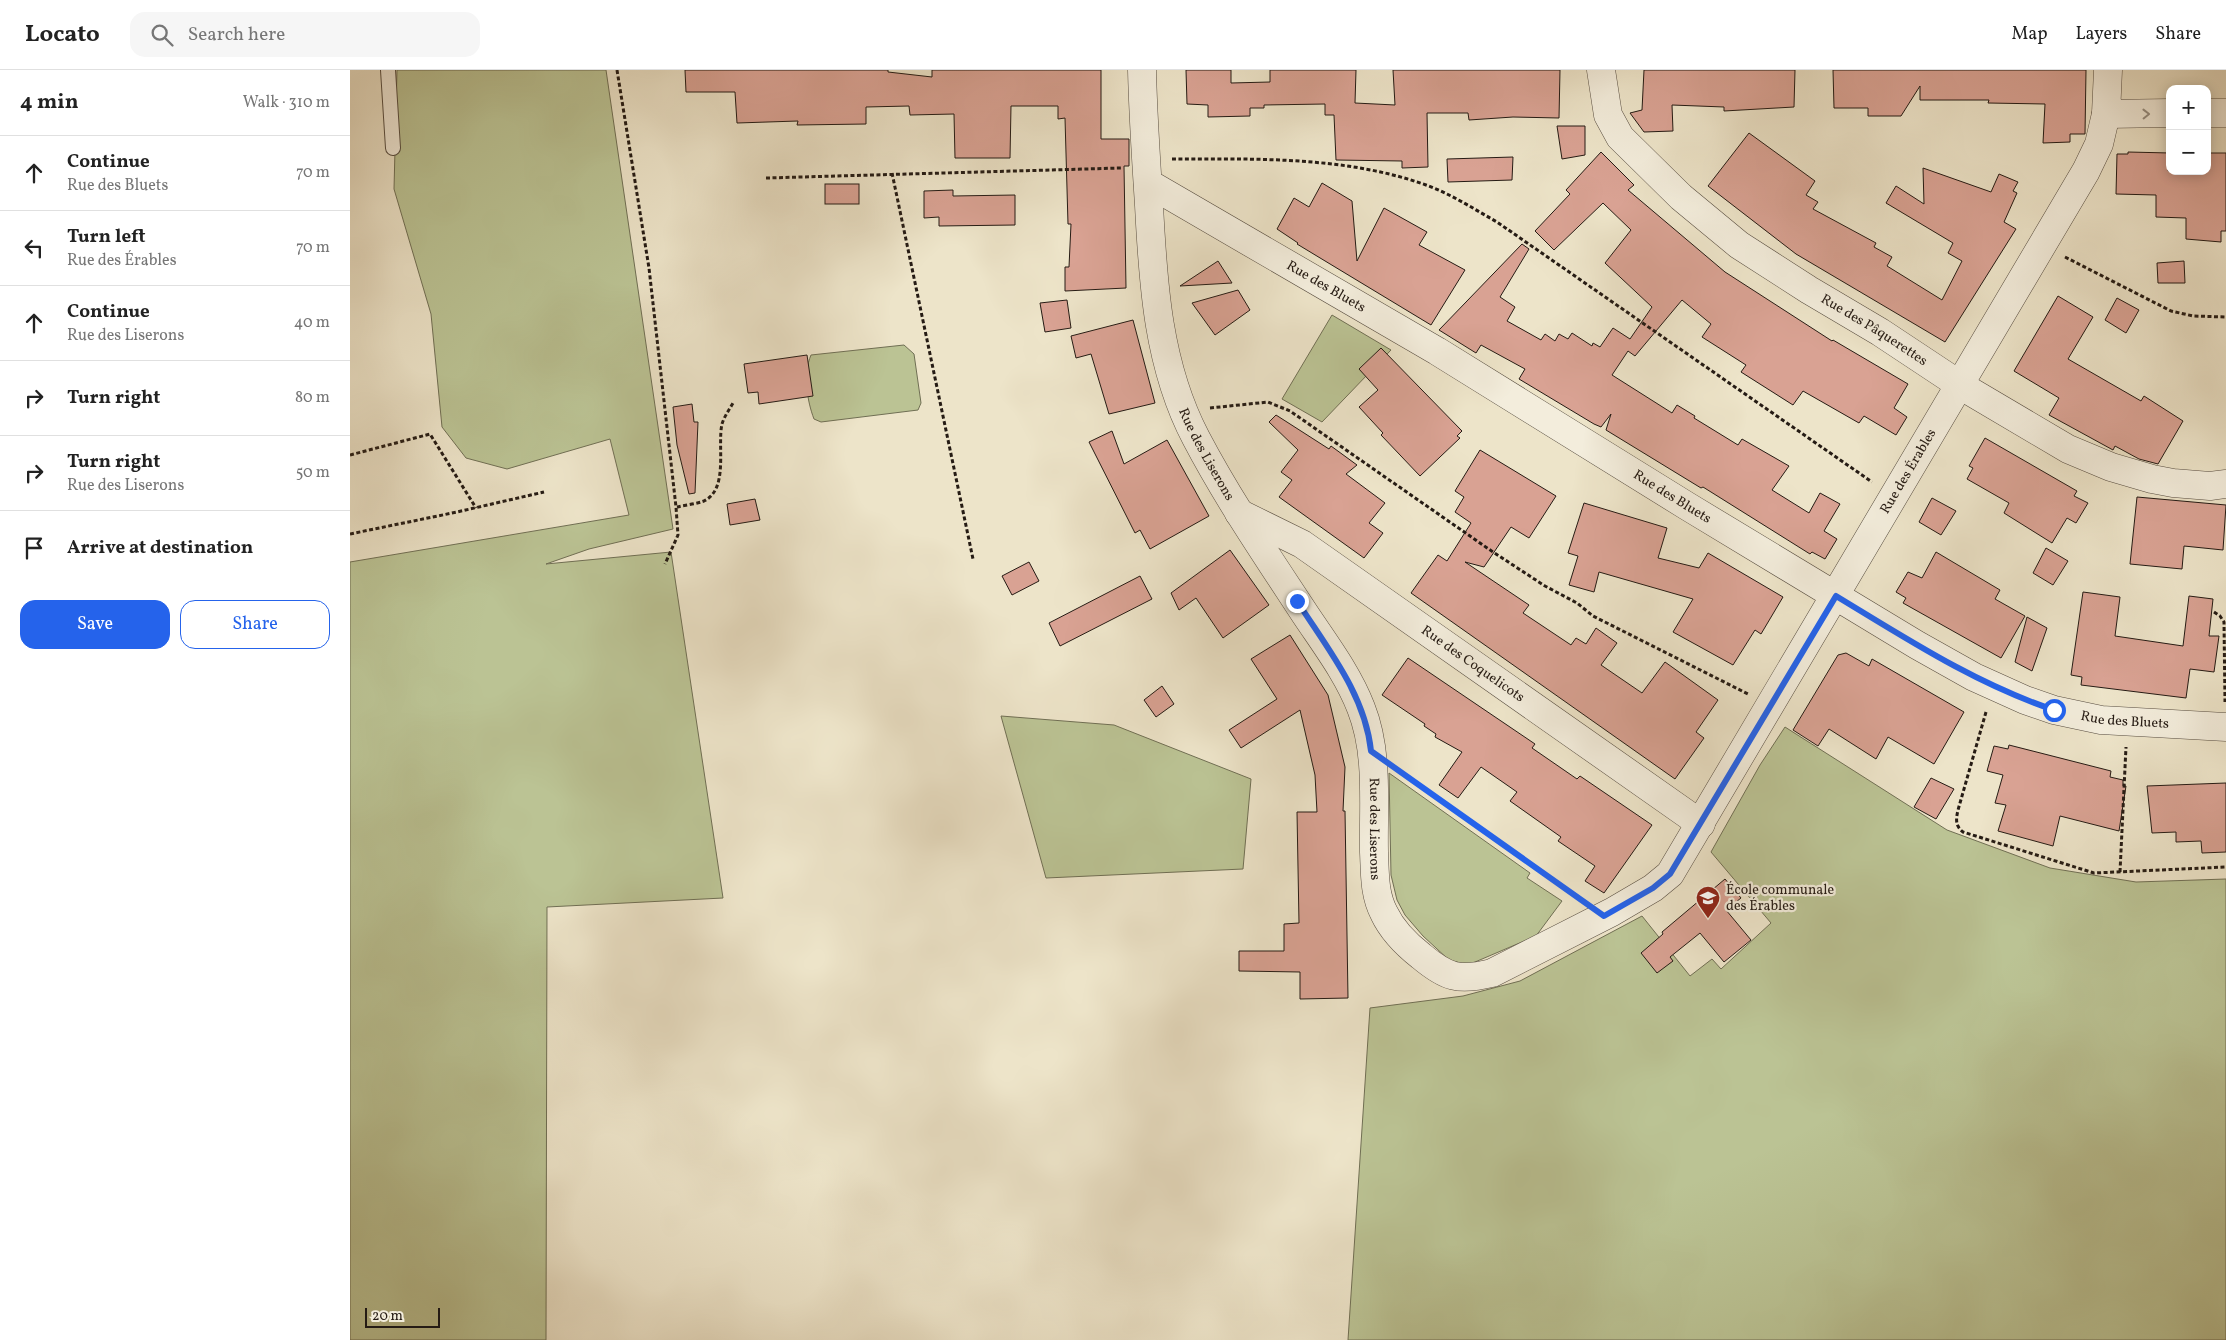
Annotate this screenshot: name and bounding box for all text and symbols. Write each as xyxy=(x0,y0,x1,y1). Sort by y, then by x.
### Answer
search box xyxy=(130,12,480,57)
text: Locato xyxy=(25,18,100,52)
icon: search xyxy=(148,21,176,49)
text: Search here xyxy=(188,22,285,48)
text: Map xyxy=(2011,22,2047,47)
text: Layers xyxy=(2075,22,2127,47)
text: Share xyxy=(2155,22,2201,47)
map controls xyxy=(2166,85,2211,175)
button: + xyxy=(2166,85,2211,130)
text: 4 min xyxy=(20,88,79,117)
text: Walk · 310 m xyxy=(243,92,330,114)
one-way arrow xyxy=(2142,109,2150,119)
button: − xyxy=(2166,130,2211,175)
text: Continue xyxy=(67,149,150,175)
icon: ahead xyxy=(20,159,48,187)
text: 70 m xyxy=(296,162,330,184)
text: Rue des Bluets xyxy=(67,175,168,197)
text: Turn left xyxy=(67,224,146,250)
icon: left xyxy=(20,234,48,262)
text: 70 m xyxy=(296,237,330,259)
text: Rue des Érables xyxy=(67,250,177,272)
street label: Rue des Bluets xyxy=(1283,256,1369,317)
street label: Rue des Pâquerettes xyxy=(1817,290,1931,370)
text: Continue xyxy=(67,299,150,325)
icon: ahead xyxy=(20,309,48,337)
text: 40 m xyxy=(294,312,330,334)
text: Rue des Liserons xyxy=(67,325,184,347)
icon: right xyxy=(20,384,48,412)
text: Turn right xyxy=(67,385,160,411)
text: 80 m xyxy=(295,387,330,409)
street label: Rue des Liserons xyxy=(1174,405,1239,504)
street label: Rue des Érables xyxy=(1876,425,1941,517)
text: Turn right xyxy=(67,449,160,475)
icon: right xyxy=(20,459,48,487)
text: 50 m xyxy=(296,462,330,484)
street label: Rue des Bluets xyxy=(1629,465,1715,528)
text: Rue des Liserons xyxy=(67,475,184,497)
icon: arrive xyxy=(20,534,48,562)
text: Arrive at destination xyxy=(67,535,253,561)
route end xyxy=(1286,590,1309,613)
button: Save xyxy=(20,600,170,649)
button: Share xyxy=(180,600,330,649)
street label: Rue des Coquelicots xyxy=(1417,621,1528,707)
route start xyxy=(2043,699,2066,722)
street label: Rue des Bluets xyxy=(2079,706,2170,733)
street label: Rue des Liserons xyxy=(1364,777,1385,881)
place label: École communale des Érables xyxy=(1726,881,1834,916)
school or university icon: École communale des Érables xyxy=(1695,885,1721,919)
scale bar xyxy=(365,1305,440,1328)
text: 20 m xyxy=(372,1307,403,1326)

